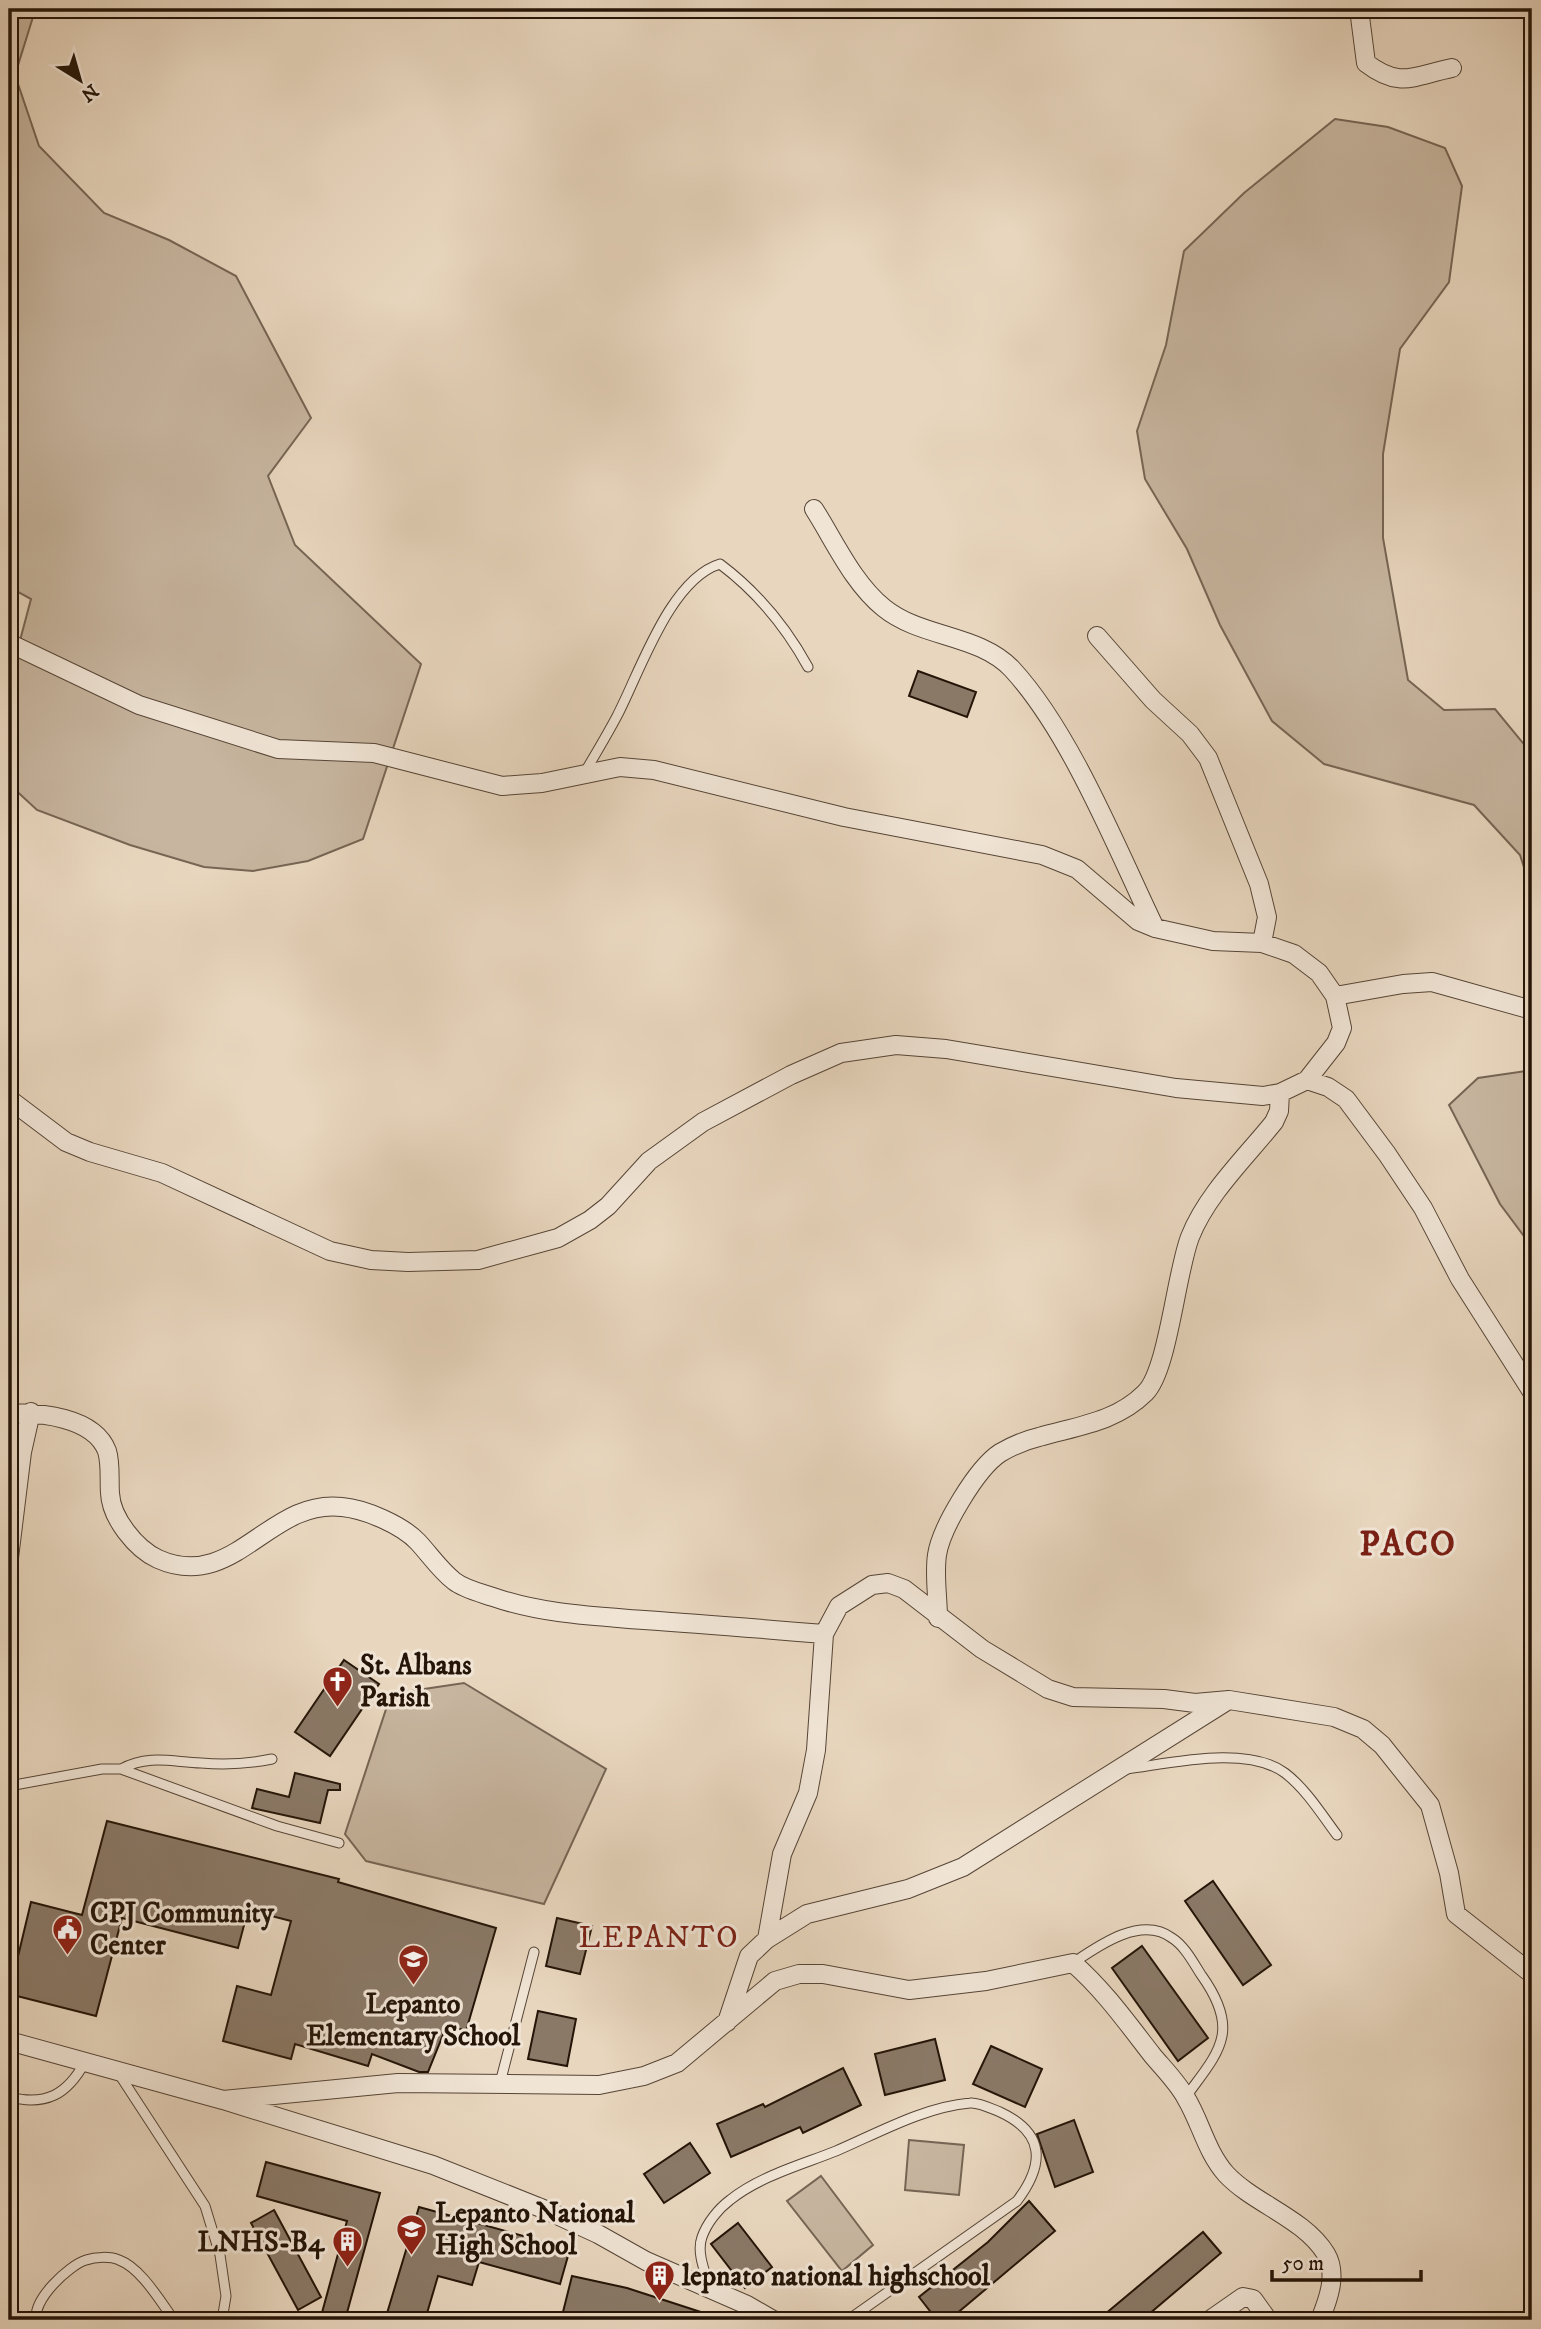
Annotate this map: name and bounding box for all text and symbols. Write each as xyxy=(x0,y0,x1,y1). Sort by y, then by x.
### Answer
north arrow xyxy=(46,46,116,116)
text: N xyxy=(76,78,102,106)
district label: PACO xyxy=(1359,1523,1457,1567)
place label: St. Albans Parish xyxy=(360,1648,472,1715)
church icon: St. Albans Parish xyxy=(320,1664,354,1708)
place label: CPJ Community Center xyxy=(90,1896,275,1963)
public building icon: CPJ Community Center xyxy=(50,1912,84,1956)
district label: LEPANTO xyxy=(578,1920,740,1957)
school or university icon: Lepanto Elementary School xyxy=(396,1943,430,1987)
place label: Lepanto Elementary School xyxy=(306,1987,521,2054)
place label: Lepanto National High School xyxy=(435,2196,635,2263)
school or university icon: Lepanto National High School xyxy=(395,2212,429,2256)
place label: LNHS-B4 xyxy=(197,2225,326,2260)
building icon: LNHS-B4 xyxy=(330,2225,364,2269)
scale bar xyxy=(1272,2238,1420,2282)
text: 50 m xyxy=(1282,2251,1324,2277)
building icon: lepnato national highschool xyxy=(642,2259,676,2303)
place label: lepnato national highschool xyxy=(681,2259,991,2294)

